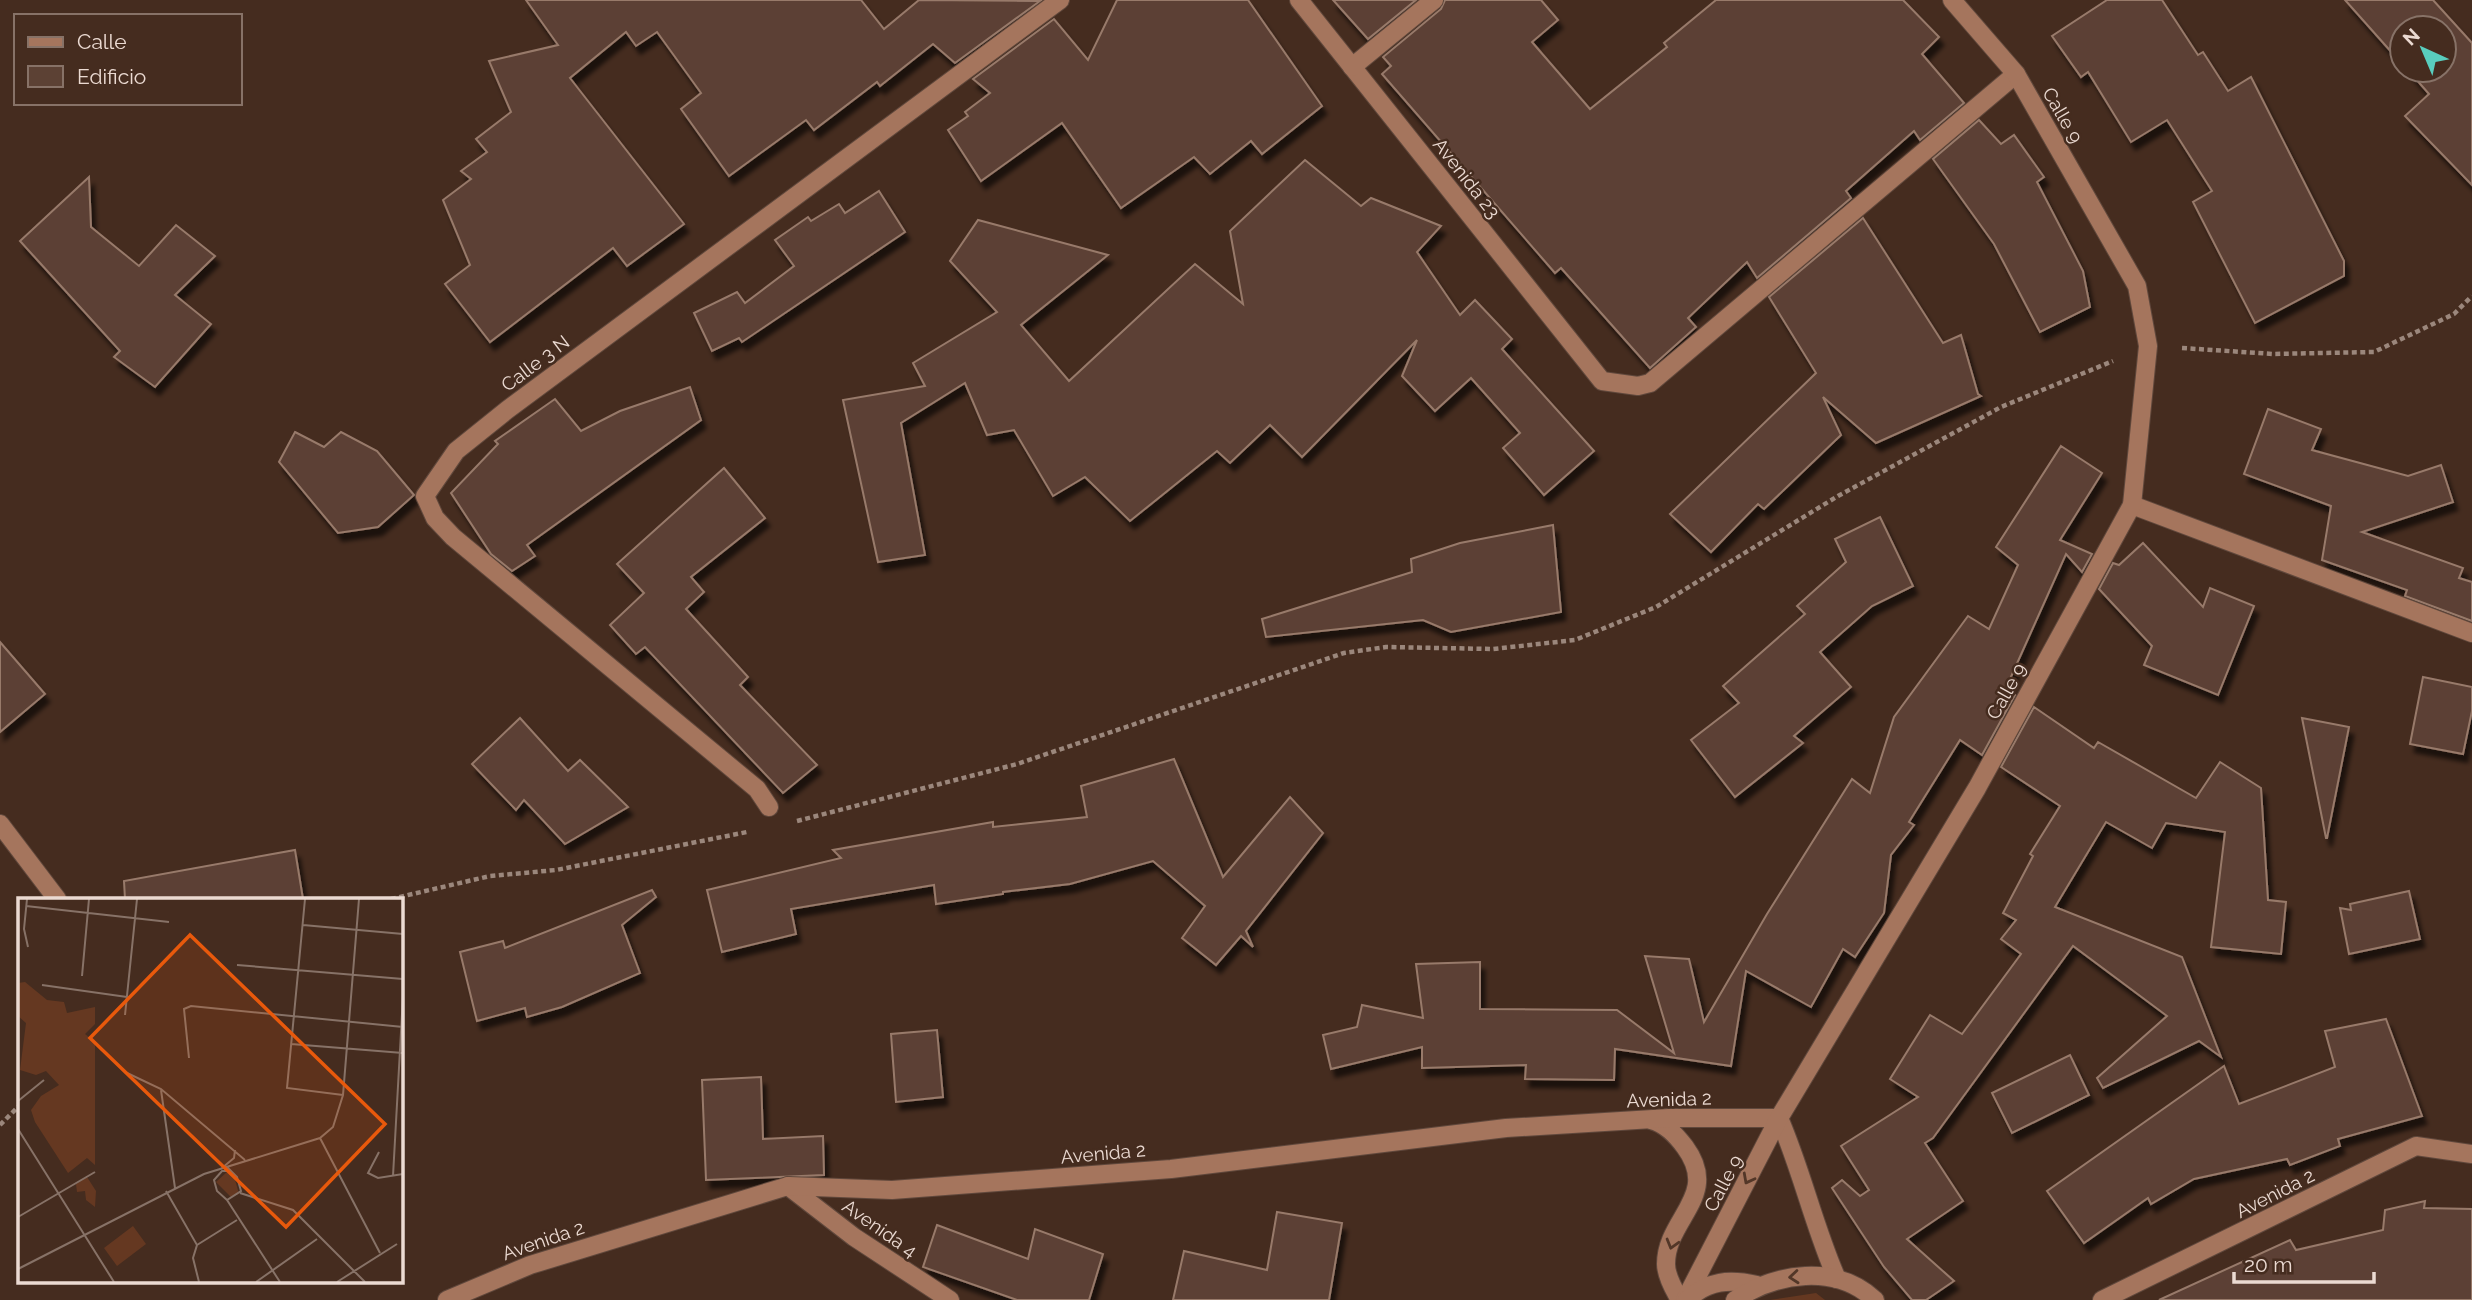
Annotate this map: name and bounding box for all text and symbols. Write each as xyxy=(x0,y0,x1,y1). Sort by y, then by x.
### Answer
legend xyxy=(14,14,242,105)
north arrow xyxy=(2388,14,2458,84)
text: N xyxy=(2398,24,2424,50)
text: Calle xyxy=(77,29,127,54)
text: Edificio xyxy=(77,64,146,89)
street label: Calle 9 xyxy=(2038,83,2088,147)
street label: Avenida 23 xyxy=(1429,134,1505,222)
street label: Calle 3 N xyxy=(497,330,573,396)
street label: Calle 9 xyxy=(1982,659,2030,723)
inset map xyxy=(18,898,402,1282)
street label: Avenida 2 xyxy=(1626,1087,1712,1111)
street label: Avenida 2 xyxy=(1060,1138,1146,1168)
street label: Calle 9 xyxy=(1699,1151,1747,1215)
street label: Avenida 2 xyxy=(2232,1164,2318,1222)
one-way arrow xyxy=(1743,1172,1757,1184)
street label: Avenida 4 xyxy=(839,1194,921,1262)
street label: Avenida 2 xyxy=(499,1216,587,1264)
one-way arrow xyxy=(1665,1238,1680,1250)
scale bar xyxy=(2234,1240,2374,1284)
text: 20 m xyxy=(2244,1252,2292,1277)
one-way arrow xyxy=(1788,1269,1799,1284)

